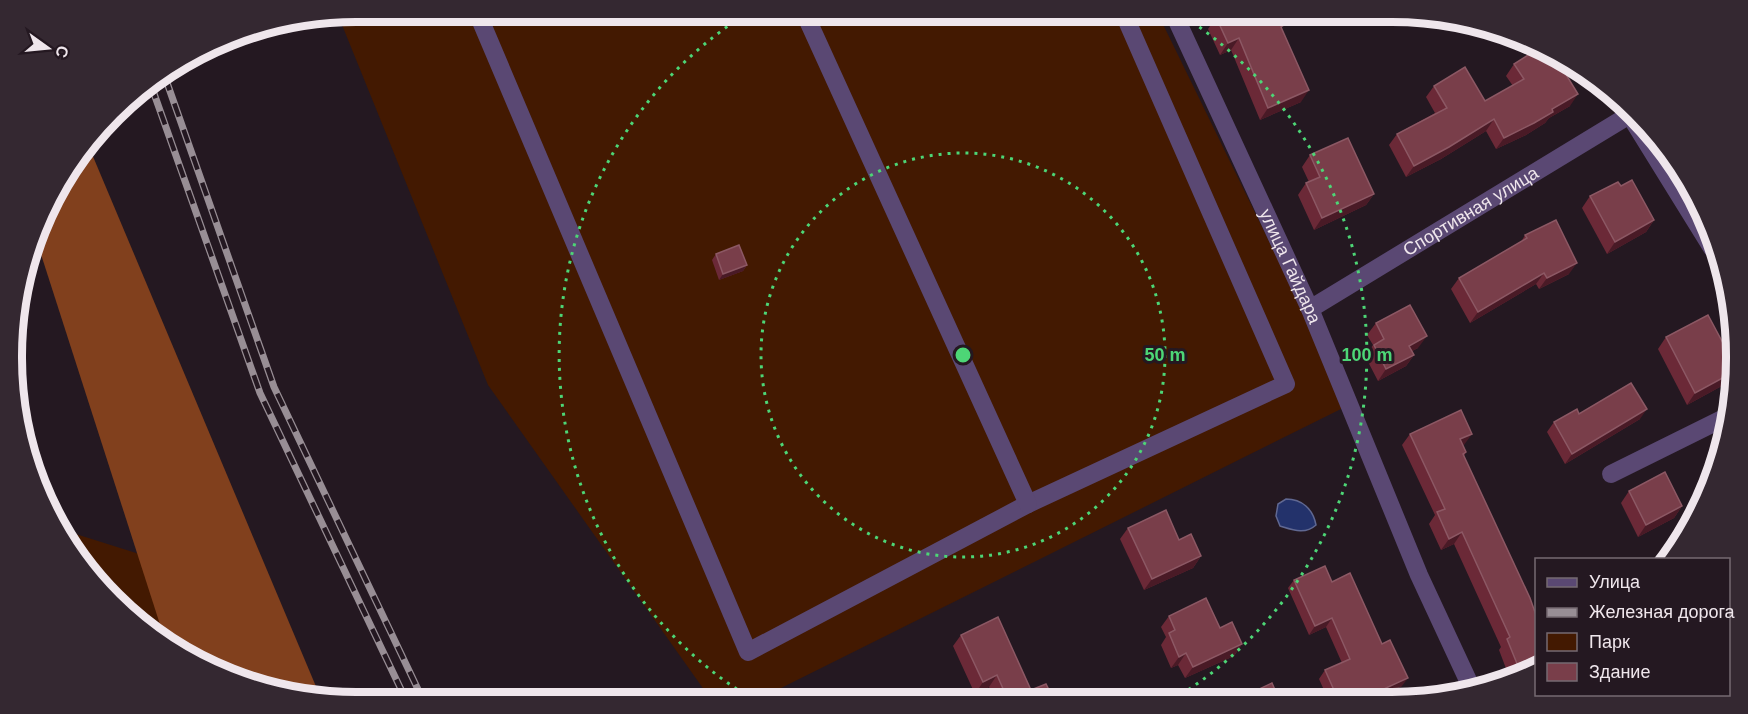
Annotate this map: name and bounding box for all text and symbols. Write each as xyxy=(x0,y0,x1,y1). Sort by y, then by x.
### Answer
north arrow xyxy=(18,18,78,78)
text: С xyxy=(52,44,72,60)
street label: Спортивная улица xyxy=(1399,162,1543,260)
street label: улица Гайдара xyxy=(1255,206,1325,327)
centre of rings xyxy=(953,345,973,365)
text: 50 m xyxy=(1144,345,1186,365)
text: 100 m xyxy=(1341,345,1393,365)
legend xyxy=(1535,558,1730,696)
text: Улица xyxy=(1589,572,1641,592)
text: Железная дорога xyxy=(1589,602,1736,622)
text: Парк xyxy=(1589,632,1630,652)
text: Здание xyxy=(1589,662,1650,682)

